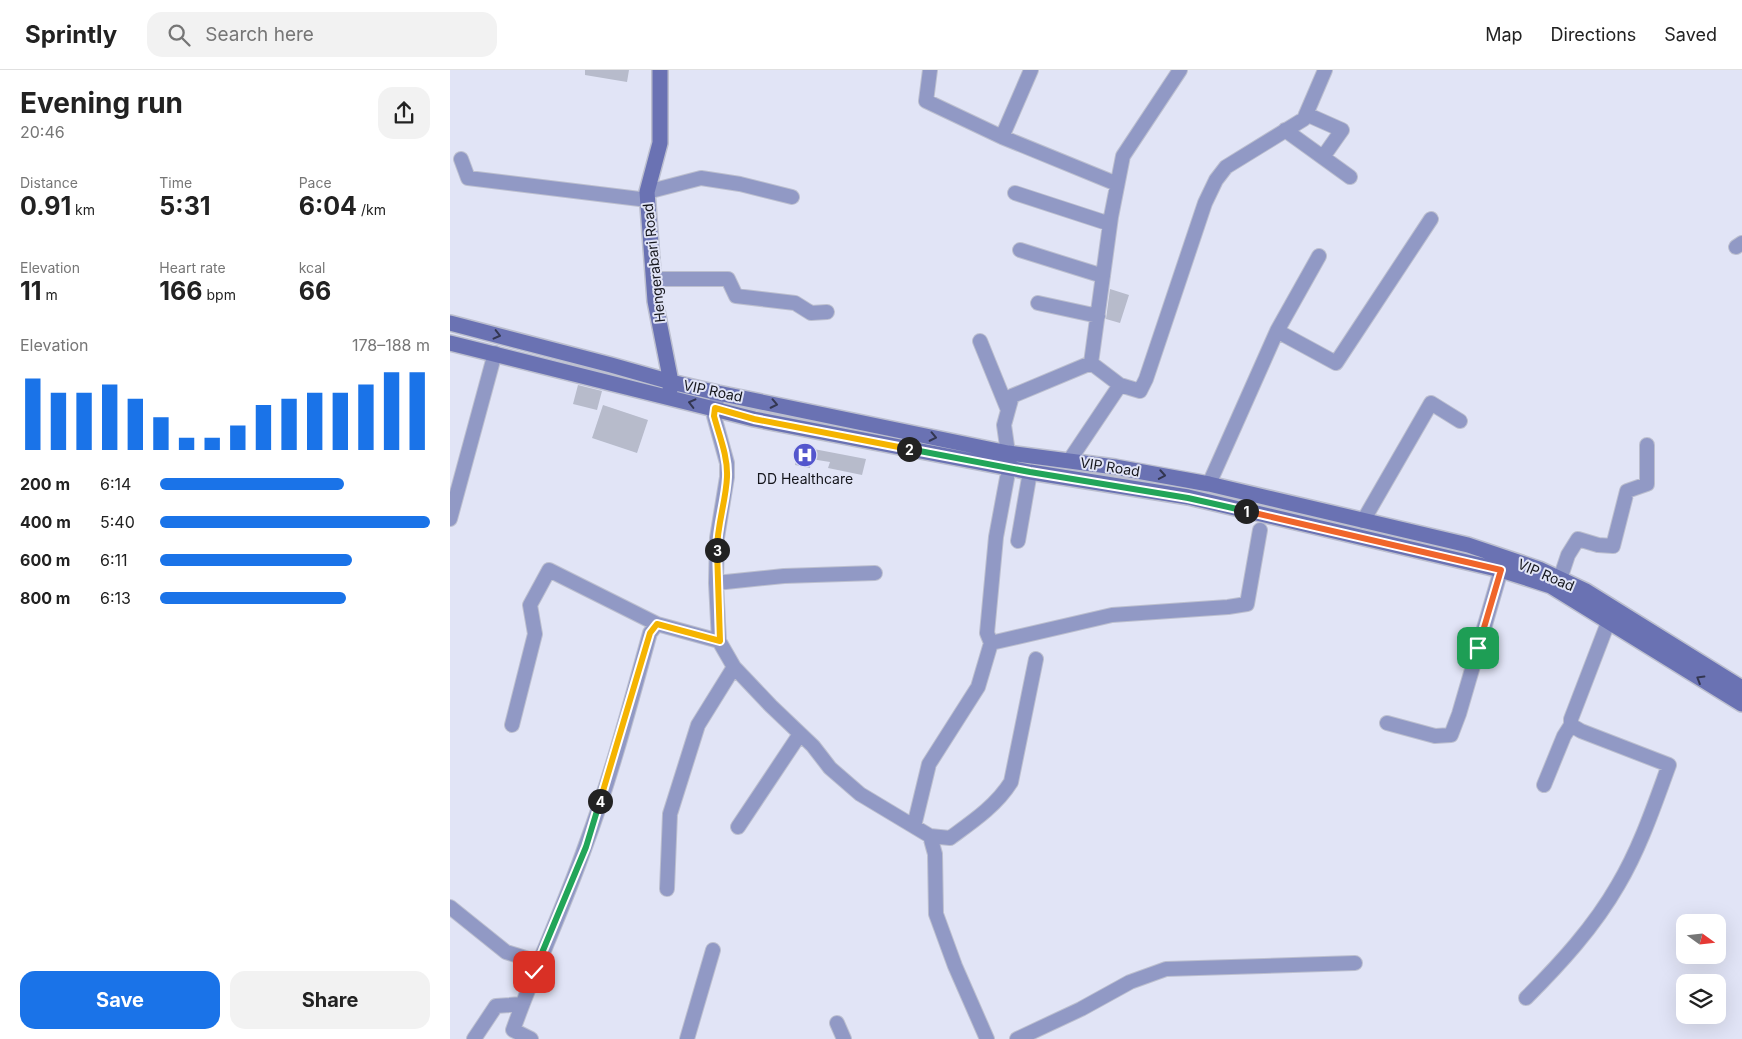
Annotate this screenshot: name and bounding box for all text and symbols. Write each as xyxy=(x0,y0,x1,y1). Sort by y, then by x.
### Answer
search box xyxy=(147,12,497,57)
text: Sprintly xyxy=(25,20,117,49)
icon: search xyxy=(165,21,193,49)
text: Search here xyxy=(205,23,314,46)
text: Map xyxy=(1485,24,1523,45)
text: Directions xyxy=(1551,24,1636,45)
text: Saved xyxy=(1664,24,1717,45)
text: Evening run xyxy=(20,86,183,120)
button: share xyxy=(378,87,430,139)
text: 20:46 xyxy=(20,122,65,142)
text: Distance xyxy=(20,174,78,191)
text: Time xyxy=(159,174,192,191)
text: Pace xyxy=(299,174,332,191)
text: 0.91 xyxy=(20,191,71,221)
text: 5:31 xyxy=(159,191,211,221)
text: 6:04 xyxy=(299,191,357,221)
text: km xyxy=(71,201,95,218)
text: /km xyxy=(357,201,386,218)
street label: Hengerabari Road xyxy=(639,203,668,324)
text: Elevation xyxy=(20,259,80,276)
text: Heart rate xyxy=(159,259,226,276)
text: kcal xyxy=(299,259,325,276)
text: 11 xyxy=(20,276,42,306)
text: 166 xyxy=(159,276,203,306)
text: 66 xyxy=(299,276,331,306)
text: m xyxy=(42,286,58,303)
text: bpm xyxy=(203,286,236,303)
one-way arrow xyxy=(493,329,502,340)
text: Elevation xyxy=(20,335,89,355)
text: 178–188 m xyxy=(352,335,430,355)
street label: VIP Road xyxy=(682,376,744,405)
one-way arrow xyxy=(687,398,696,409)
one-way arrow xyxy=(769,398,778,409)
one-way arrow xyxy=(928,431,937,442)
pin: 2 xyxy=(896,436,922,462)
text: 2 xyxy=(905,441,914,458)
hospital icon: DD Healthcare xyxy=(792,442,818,468)
street label: VIP Road xyxy=(1079,453,1141,480)
place label: DD Healthcare xyxy=(757,470,853,487)
one-way arrow xyxy=(1158,470,1166,480)
text: 200 m xyxy=(20,474,70,494)
text: 6:14 xyxy=(100,474,131,494)
pin: 1 xyxy=(1234,498,1258,524)
text: 1 xyxy=(1243,503,1250,520)
text: 400 m xyxy=(20,512,71,532)
text: 5:40 xyxy=(100,512,135,532)
pin: 3 xyxy=(704,538,730,562)
text: 3 xyxy=(713,542,722,559)
text: 600 m xyxy=(20,550,70,570)
text: 6:11 xyxy=(100,550,128,570)
street label: VIP Road xyxy=(1515,555,1577,594)
text: 800 m xyxy=(20,588,70,608)
text: 6:13 xyxy=(100,588,131,608)
pin xyxy=(1457,627,1499,669)
icon: arrive xyxy=(1464,634,1492,662)
one-way arrow xyxy=(1697,675,1706,685)
pin: 4 xyxy=(588,788,612,814)
text: 4 xyxy=(596,793,605,810)
north arrow xyxy=(1676,914,1726,964)
map controls xyxy=(1676,914,1726,1024)
pin xyxy=(513,951,555,993)
icon: check xyxy=(520,958,548,986)
button: Save xyxy=(20,971,220,1029)
button: Share xyxy=(230,971,430,1029)
button: layers xyxy=(1676,974,1726,1024)

